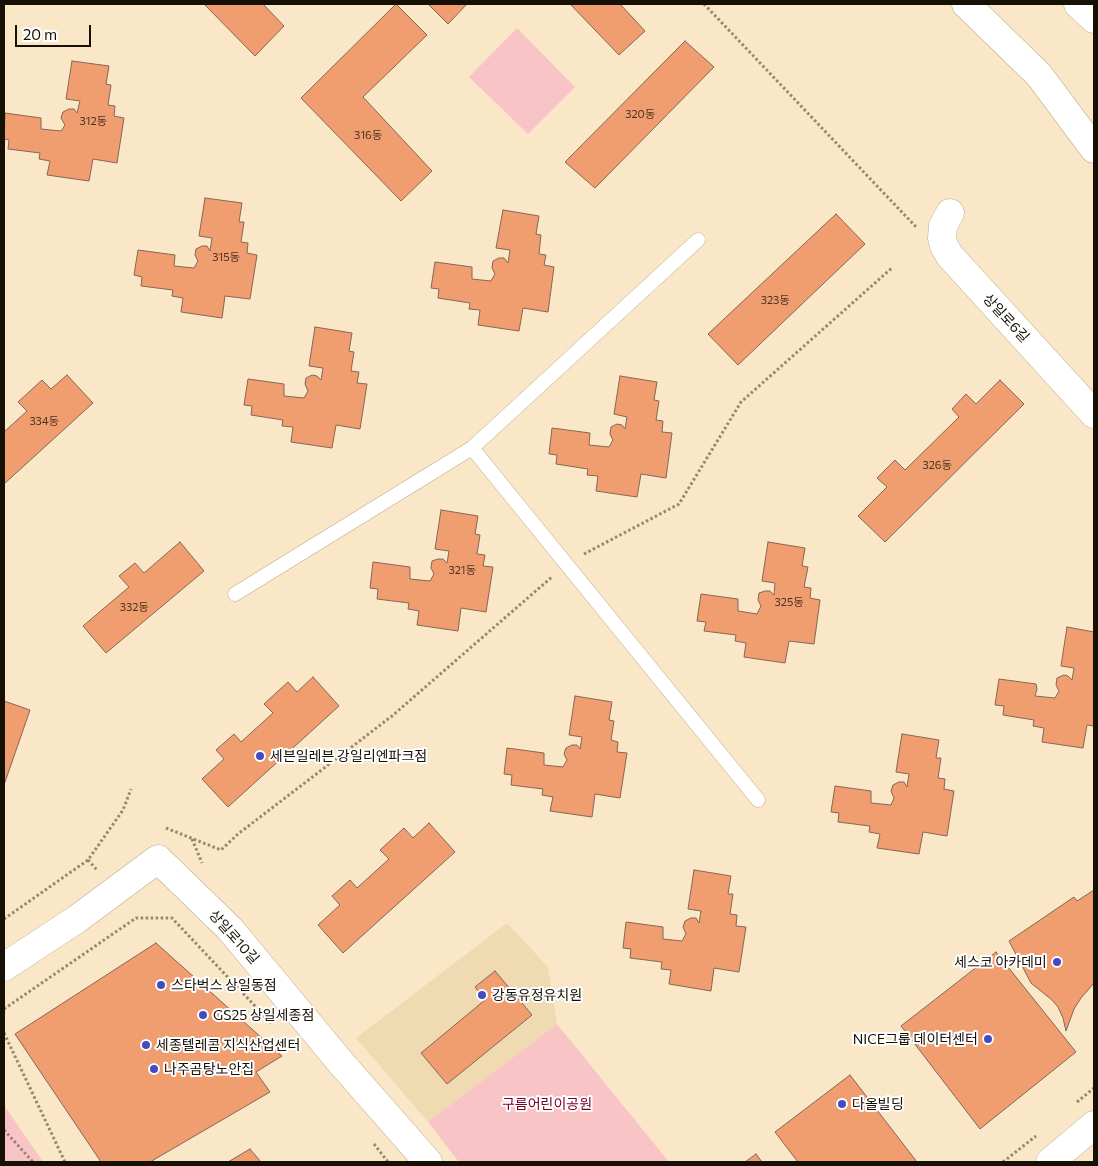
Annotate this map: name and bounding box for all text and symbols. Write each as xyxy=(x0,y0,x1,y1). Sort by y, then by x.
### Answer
scale bar xyxy=(18,15,94,47)
text: 20 m xyxy=(23,25,57,43)
house number: 320동 xyxy=(625,107,655,121)
house number: 312동 xyxy=(79,114,107,128)
house number: 316동 xyxy=(354,128,382,142)
house number: 315동 xyxy=(212,250,240,264)
street label: 상일로6길 xyxy=(979,290,1033,346)
house number: 323동 xyxy=(761,293,789,307)
house number: 334동 xyxy=(29,414,59,428)
house number: 326동 xyxy=(922,458,952,472)
house number: 321동 xyxy=(448,563,476,577)
house number: 325동 xyxy=(775,595,803,609)
house number: 332동 xyxy=(120,600,148,614)
place label: 세븐일레븐 강일리엔파크점 xyxy=(270,748,427,764)
marker: 세븐일레븐 강일리엔파크점 xyxy=(254,750,266,762)
street label: 상일로10길 xyxy=(205,907,263,967)
place label: 세스코 아카데미 xyxy=(954,954,1047,970)
marker: 세스코 아카데미 xyxy=(1051,956,1063,968)
place label: 스타벅스 상일동점 xyxy=(171,977,277,993)
marker: 스타벅스 상일동점 xyxy=(155,979,167,991)
place label: 강동유정유치원 xyxy=(492,987,582,1003)
marker: 강동유정유치원 xyxy=(476,989,488,1001)
place label: GS25 상일세종점 xyxy=(213,1007,314,1023)
marker: GS25 상일세종점 xyxy=(197,1009,209,1021)
place label: NICE그룹 데이터센터 xyxy=(853,1031,978,1047)
marker: NICE그룹 데이터센터 xyxy=(982,1033,994,1045)
place label: 세종텔레콤 지식산업센터 xyxy=(156,1037,300,1053)
marker: 세종텔레콤 지식산업센터 xyxy=(140,1039,152,1051)
place label: 나주곰탕노안집 xyxy=(164,1061,254,1077)
marker: 나주곰탕노안집 xyxy=(148,1063,160,1075)
park label: 구름어린이공원 xyxy=(502,1096,592,1112)
place label: 다올빌딩 xyxy=(852,1096,904,1112)
marker: 다올빌딩 xyxy=(836,1098,848,1110)

